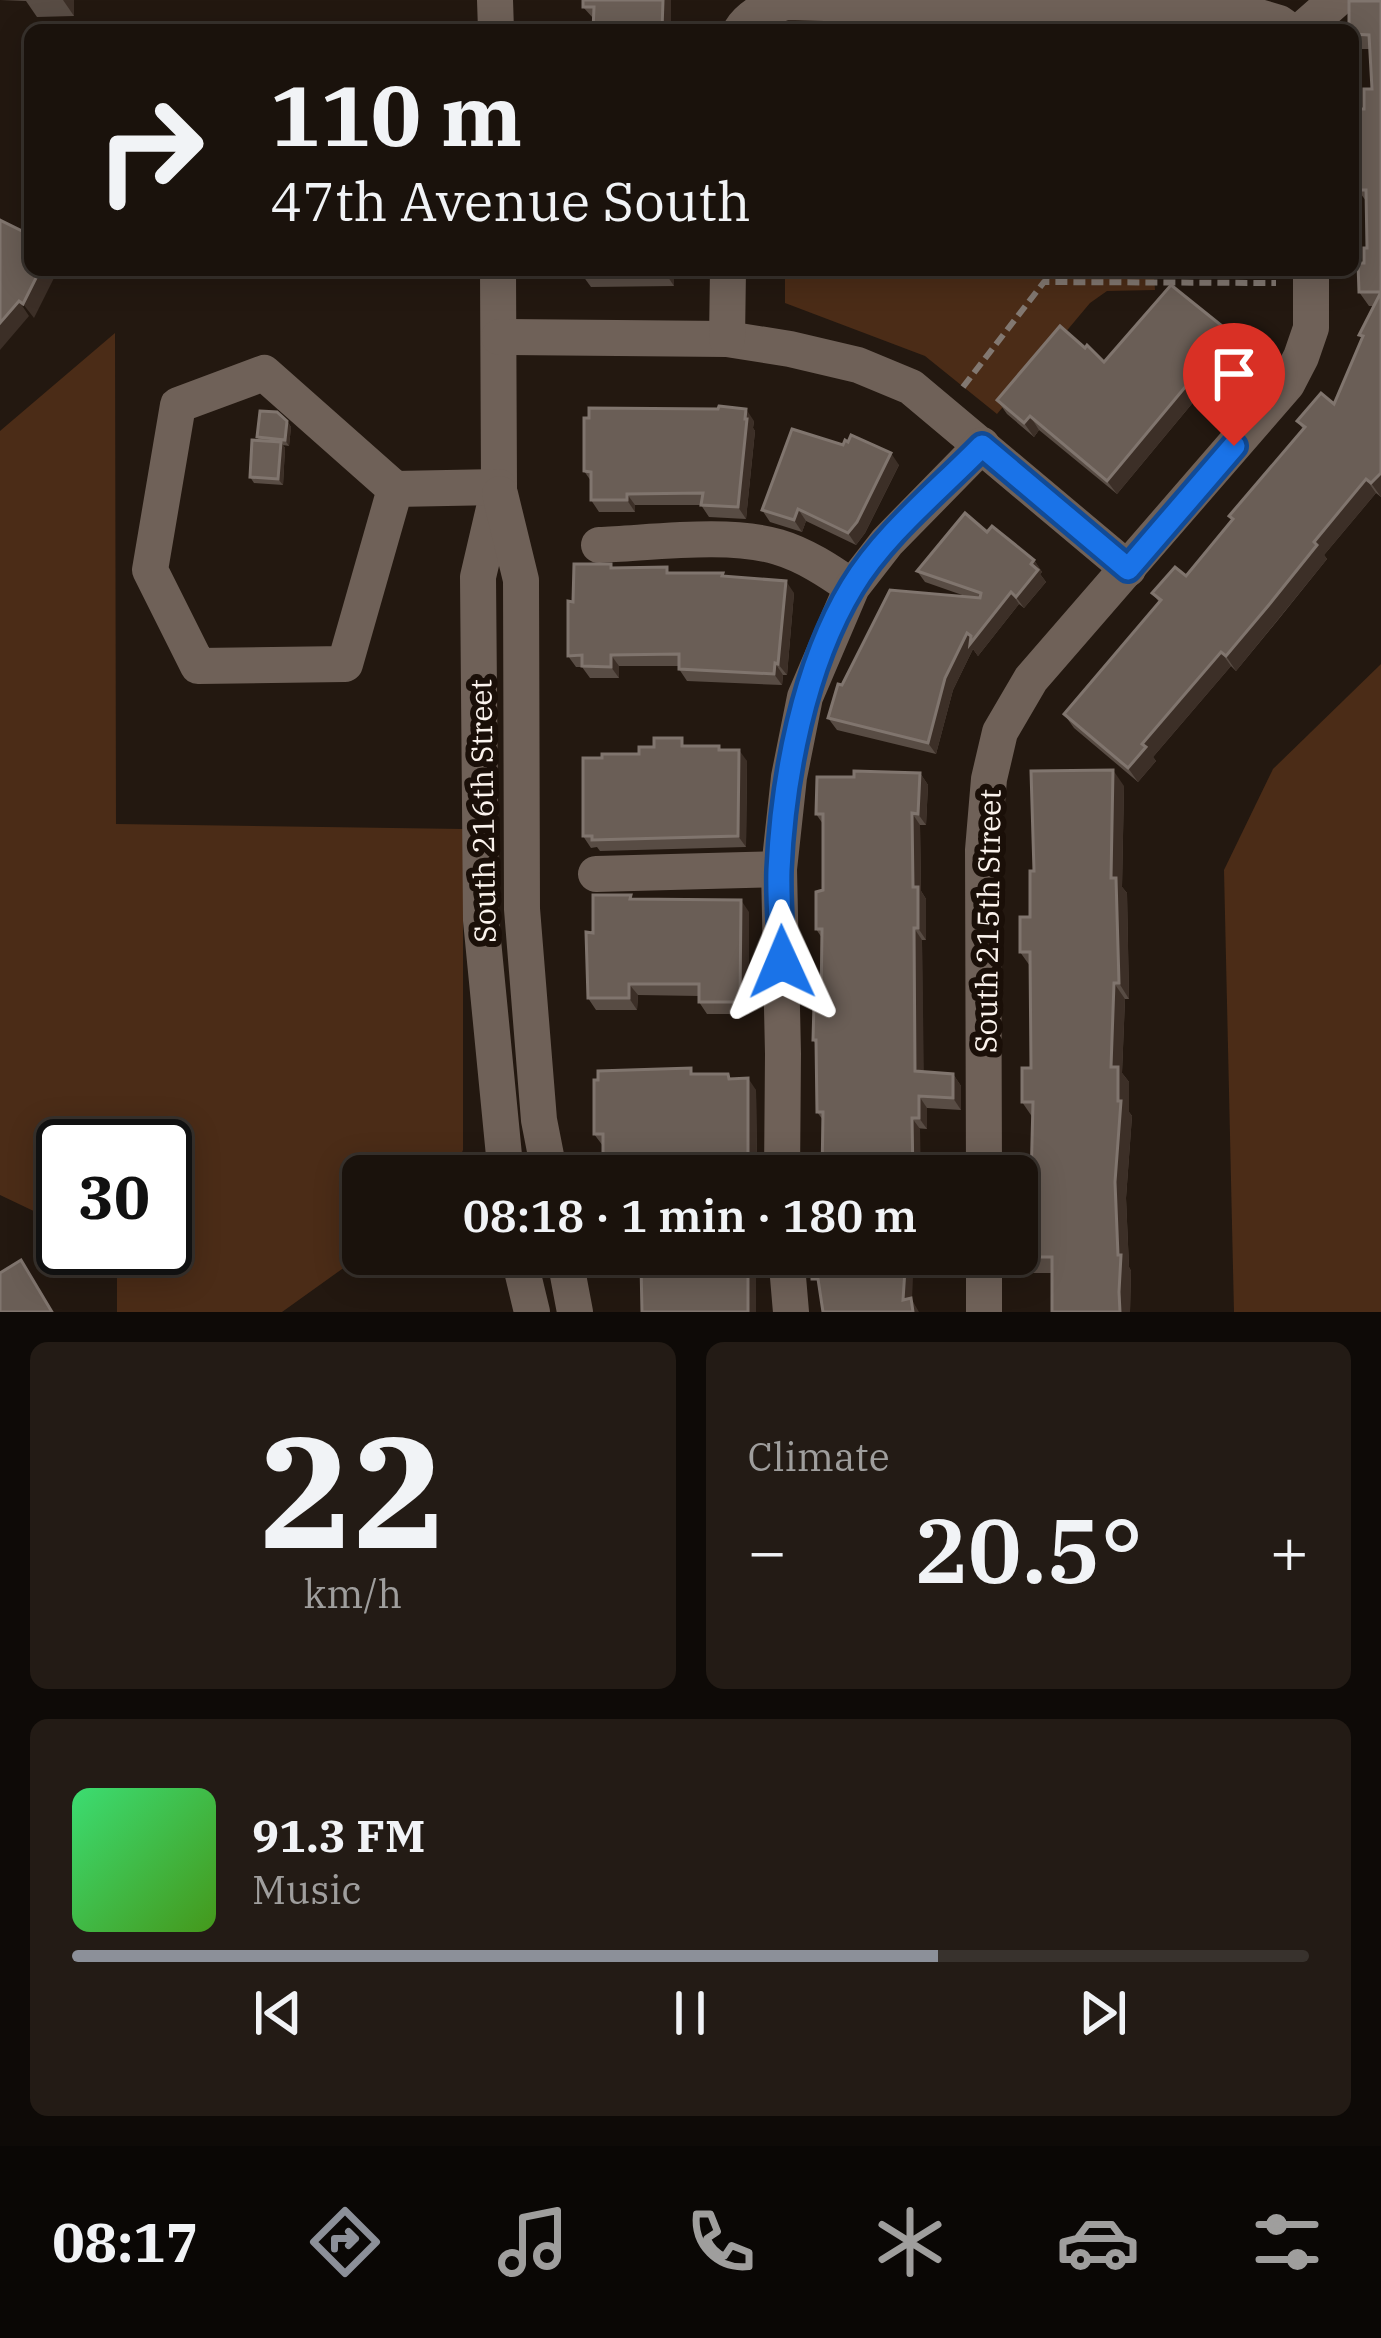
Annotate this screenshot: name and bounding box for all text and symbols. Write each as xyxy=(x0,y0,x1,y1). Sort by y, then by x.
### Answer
text: 110 m xyxy=(270,60,522,169)
icon: right xyxy=(72,72,228,228)
text: 47th Avenue South xyxy=(270,166,751,236)
pin xyxy=(1183,323,1285,446)
icon: arrive xyxy=(1201,341,1267,407)
street label: South 216th Street xyxy=(460,679,504,943)
street label: South 215th Street xyxy=(965,789,1009,1053)
position arrow xyxy=(719,899,845,1025)
speed limit sign: 30 xyxy=(36,1119,192,1275)
text: 08:18 · 1 min · 180 m xyxy=(463,1186,917,1244)
text: 22 xyxy=(259,1388,446,1591)
text: Climate xyxy=(748,1431,890,1482)
text: 20.5° xyxy=(914,1491,1143,1608)
text: − xyxy=(748,1507,787,1593)
text: + xyxy=(1269,1507,1309,1593)
text: km/h xyxy=(303,1568,402,1619)
text: 91.3 FM xyxy=(252,1806,425,1864)
text: Music xyxy=(252,1864,362,1915)
icon: previous xyxy=(245,1980,311,2046)
icon: pause xyxy=(657,1980,723,2046)
icon: next xyxy=(1070,1980,1136,2046)
icon: directions xyxy=(303,2200,387,2284)
icon: music xyxy=(491,2200,575,2284)
icon: phone xyxy=(679,2200,763,2284)
icon: climate xyxy=(868,2200,952,2284)
icon: car xyxy=(1056,2200,1140,2284)
icon: filters xyxy=(1245,2200,1329,2284)
text: 08:17 xyxy=(52,2207,198,2277)

